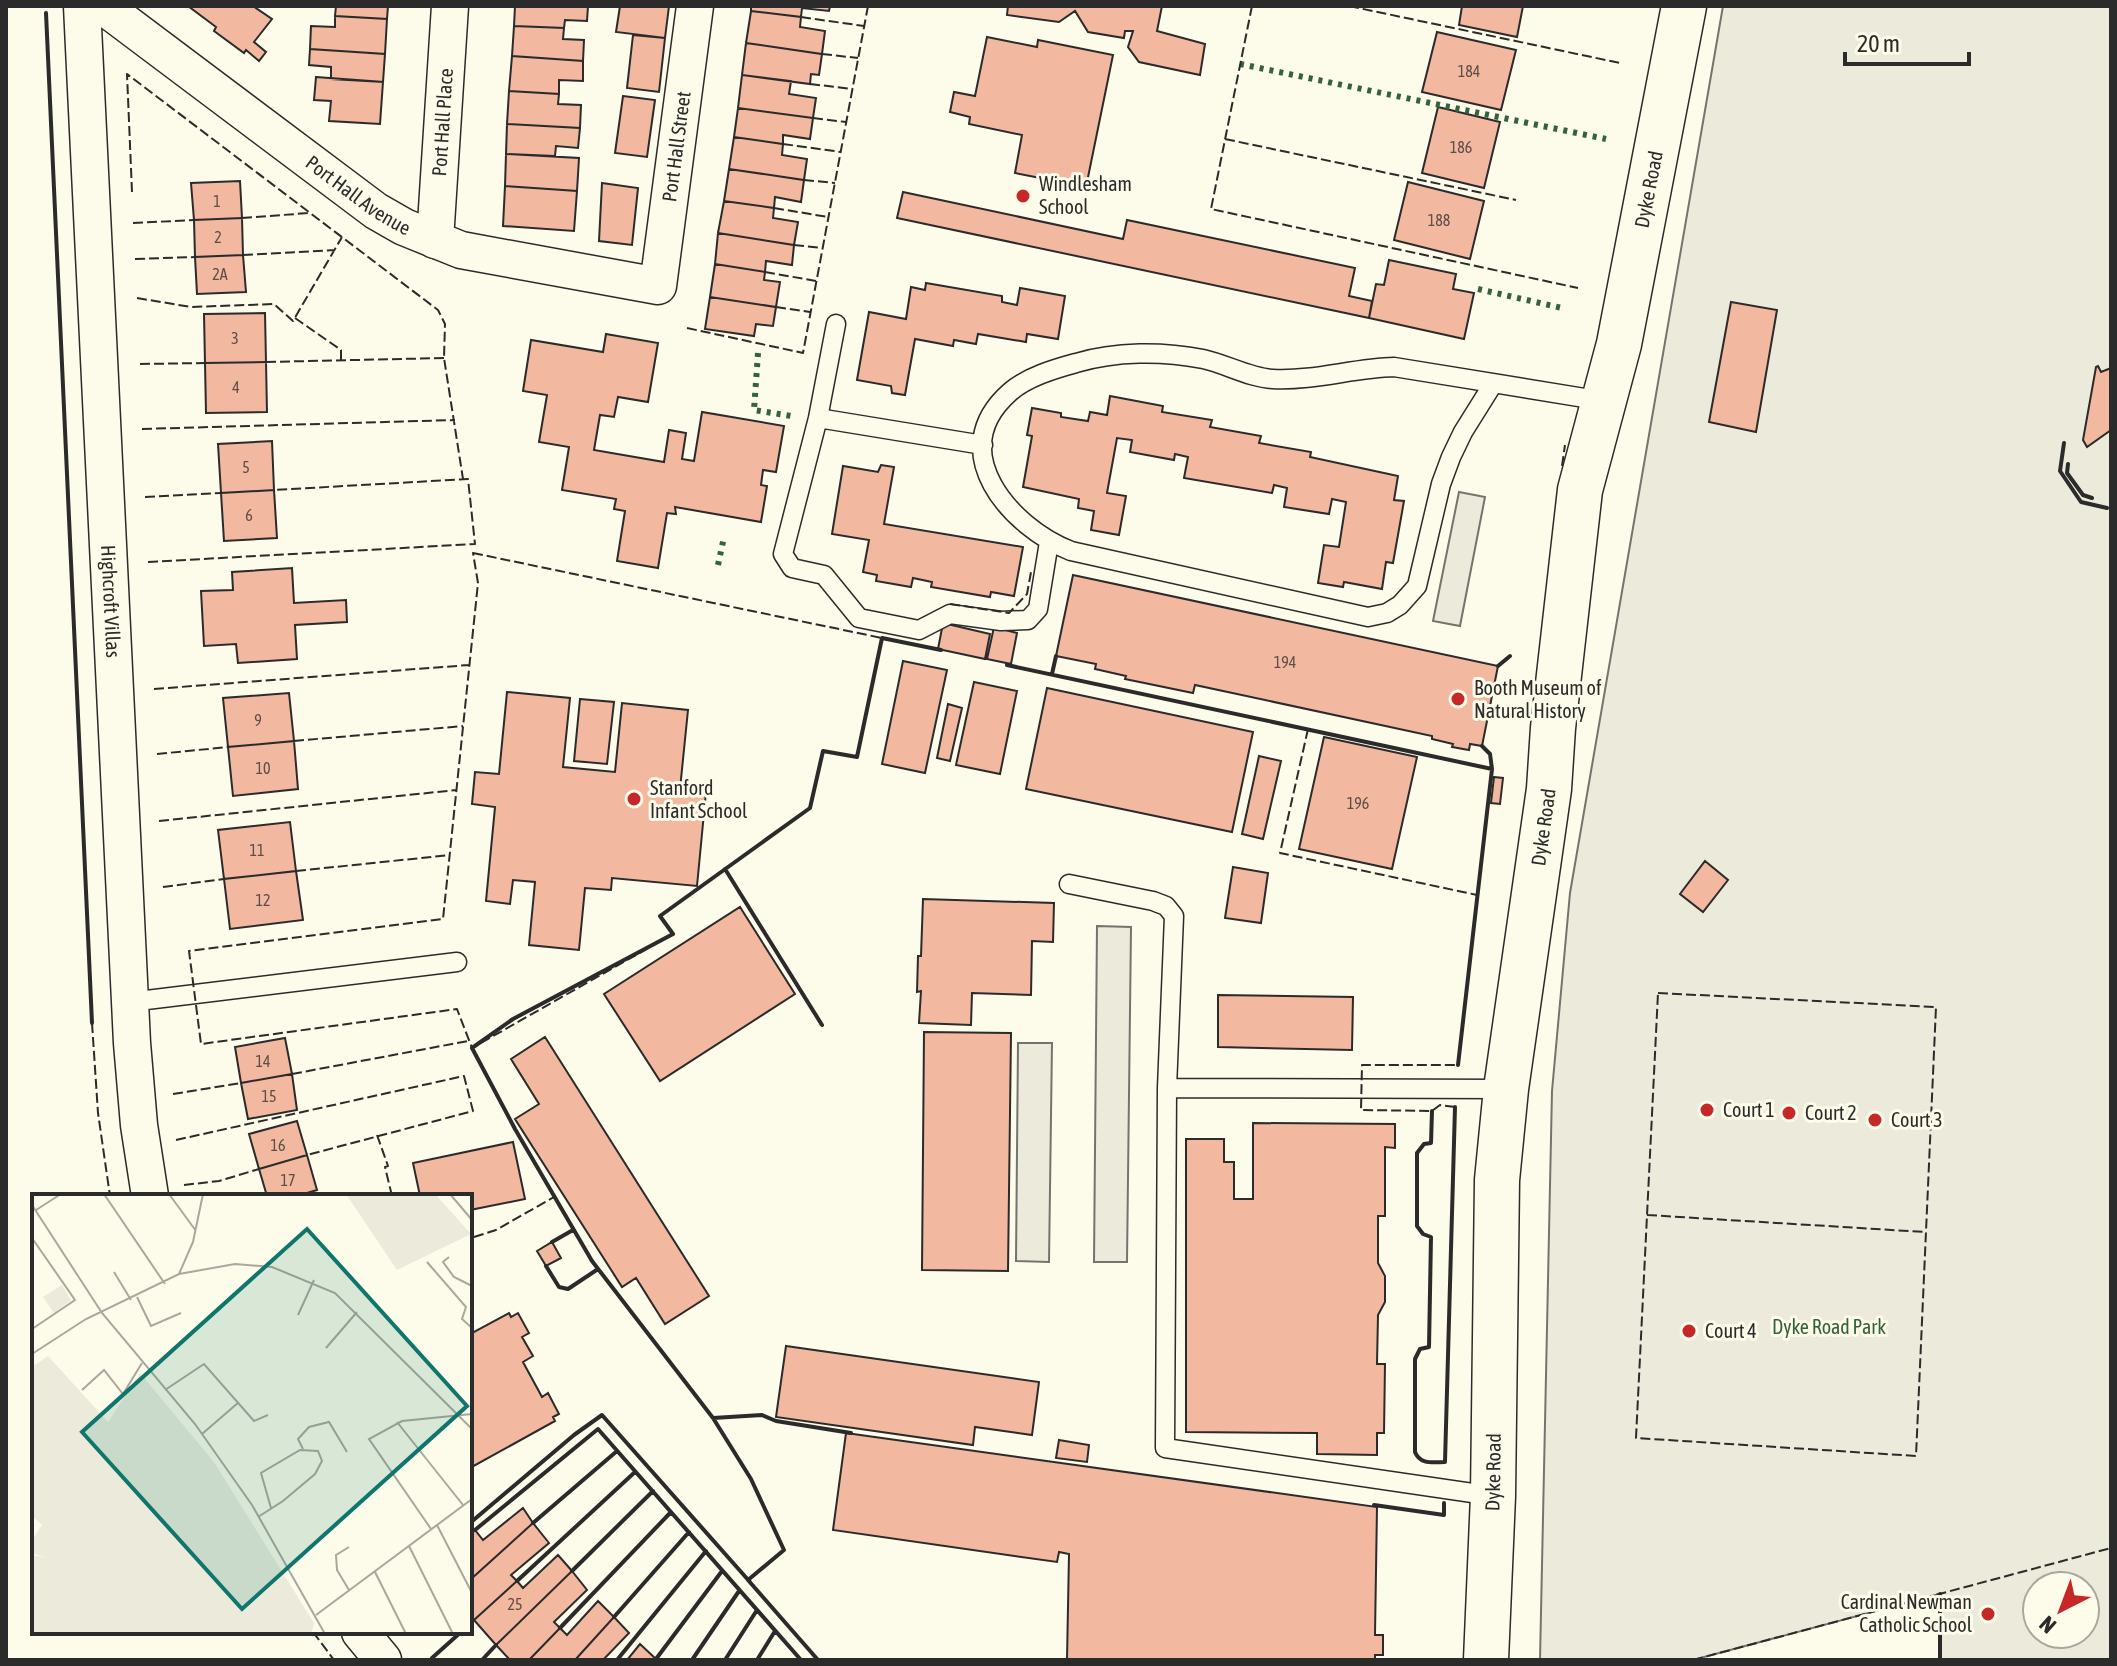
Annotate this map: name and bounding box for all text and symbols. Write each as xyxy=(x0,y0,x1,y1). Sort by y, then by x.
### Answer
scale bar xyxy=(1845,16,1969,66)
text: 20 m xyxy=(1857,30,1900,57)
house number: 184 xyxy=(1458,62,1480,80)
street label: Port Hall Place xyxy=(427,67,457,177)
street label: Port Hall Street xyxy=(657,90,695,203)
house number: 186 xyxy=(1450,138,1472,156)
street label: Dyke Road xyxy=(1630,149,1667,230)
street label: Port Hall Avenue xyxy=(302,150,414,239)
place label: Windlesham School xyxy=(1039,172,1132,218)
marker: Windlesham School xyxy=(1014,187,1032,205)
house number: 1 xyxy=(213,192,221,210)
house number: 188 xyxy=(1428,211,1450,229)
house number: 2 xyxy=(214,228,222,246)
house number: 2A xyxy=(212,265,228,283)
house number: 3 xyxy=(231,329,239,347)
house number: 4 xyxy=(232,378,240,396)
house number: 5 xyxy=(242,458,250,476)
house number: 6 xyxy=(245,506,253,524)
street label: Highcroft Villas xyxy=(97,544,125,658)
house number: 194 xyxy=(1274,653,1296,671)
place label: Booth Museum of Natural History xyxy=(1474,676,1602,722)
marker: Booth Museum of Natural History xyxy=(1449,690,1467,708)
house number: 9 xyxy=(254,711,262,729)
house number: 10 xyxy=(255,759,271,777)
place label: Stanford Infant School xyxy=(650,776,748,822)
street label: Dyke Road xyxy=(1526,787,1560,867)
marker: Stanford Infant School xyxy=(625,790,643,808)
house number: 196 xyxy=(1347,794,1369,812)
house number: 11 xyxy=(249,841,265,859)
house number: 12 xyxy=(255,891,271,909)
house number: 14 xyxy=(255,1052,271,1070)
house number: 15 xyxy=(261,1087,277,1105)
place label: Court 1 xyxy=(1723,1098,1775,1121)
marker: Court 1 xyxy=(1698,1101,1716,1119)
place label: Court 2 xyxy=(1805,1101,1857,1124)
marker: Court 2 xyxy=(1780,1104,1798,1122)
place label: Court 3 xyxy=(1891,1108,1943,1131)
marker: Court 3 xyxy=(1866,1111,1884,1129)
house number: 16 xyxy=(270,1136,286,1154)
house number: 17 xyxy=(280,1171,296,1189)
inset map xyxy=(32,1194,472,1634)
park label: Dyke Road Park xyxy=(1772,1315,1886,1338)
place label: Court 4 xyxy=(1705,1319,1757,1342)
marker: Court 4 xyxy=(1680,1322,1698,1340)
street label: Dyke Road xyxy=(1480,1433,1505,1512)
north arrow xyxy=(2021,1570,2101,1650)
place label: Cardinal Newman Catholic School xyxy=(1841,1590,1973,1636)
house number: 25 xyxy=(507,1595,523,1613)
marker: Cardinal Newman Catholic School xyxy=(1979,1605,1997,1623)
text: N xyxy=(2034,1611,2061,1639)

